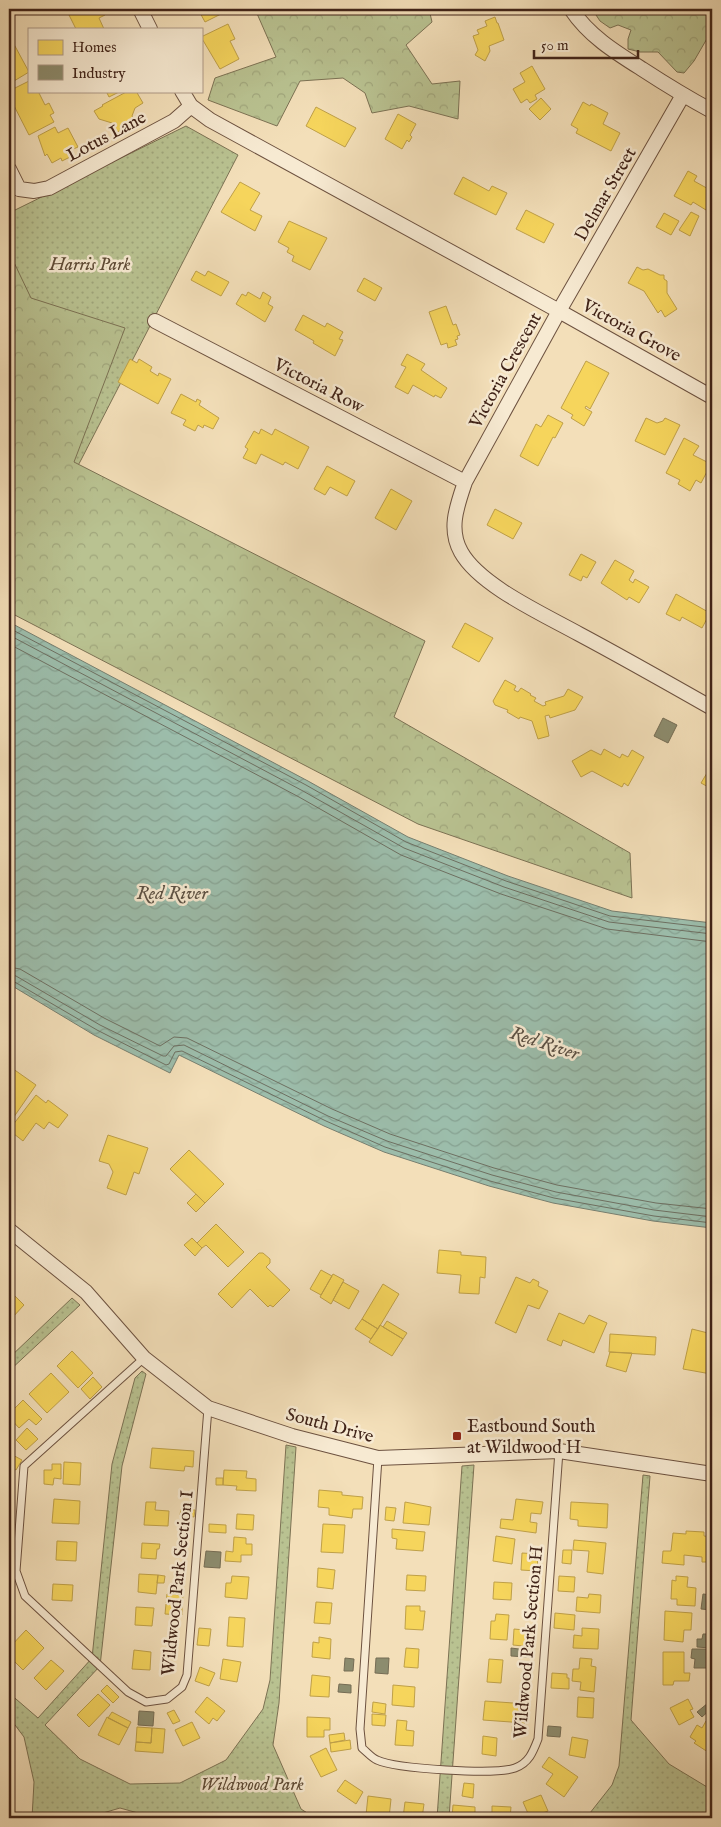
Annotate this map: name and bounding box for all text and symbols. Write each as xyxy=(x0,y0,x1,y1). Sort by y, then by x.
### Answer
legend xyxy=(28,28,202,92)
scale bar xyxy=(534,28,637,60)
text: 50 m xyxy=(541,36,569,55)
text: Homes xyxy=(72,38,116,57)
text: Industry xyxy=(72,64,126,83)
street label: Lotus Lane xyxy=(63,107,150,168)
street label: Delmar Street xyxy=(570,144,642,246)
park label: Harris Park xyxy=(49,254,130,277)
street label: Victoria Grove xyxy=(577,294,685,368)
street label: Victoria Crescent xyxy=(465,309,548,434)
street label: Victoria Row xyxy=(269,353,368,419)
water label: Red River xyxy=(136,882,209,906)
water label: Red River xyxy=(507,1021,583,1067)
street label: South Drive xyxy=(283,1404,376,1449)
place label: Eastbound South at Wildwood H xyxy=(467,1416,596,1460)
marker: Eastbound South at Wildwood H xyxy=(451,1430,463,1442)
street label: Wildwood Park Section I xyxy=(157,1489,200,1677)
street label: Wildwood Park Section H xyxy=(510,1545,549,1740)
park label: Wildwood Park xyxy=(200,1774,304,1797)

